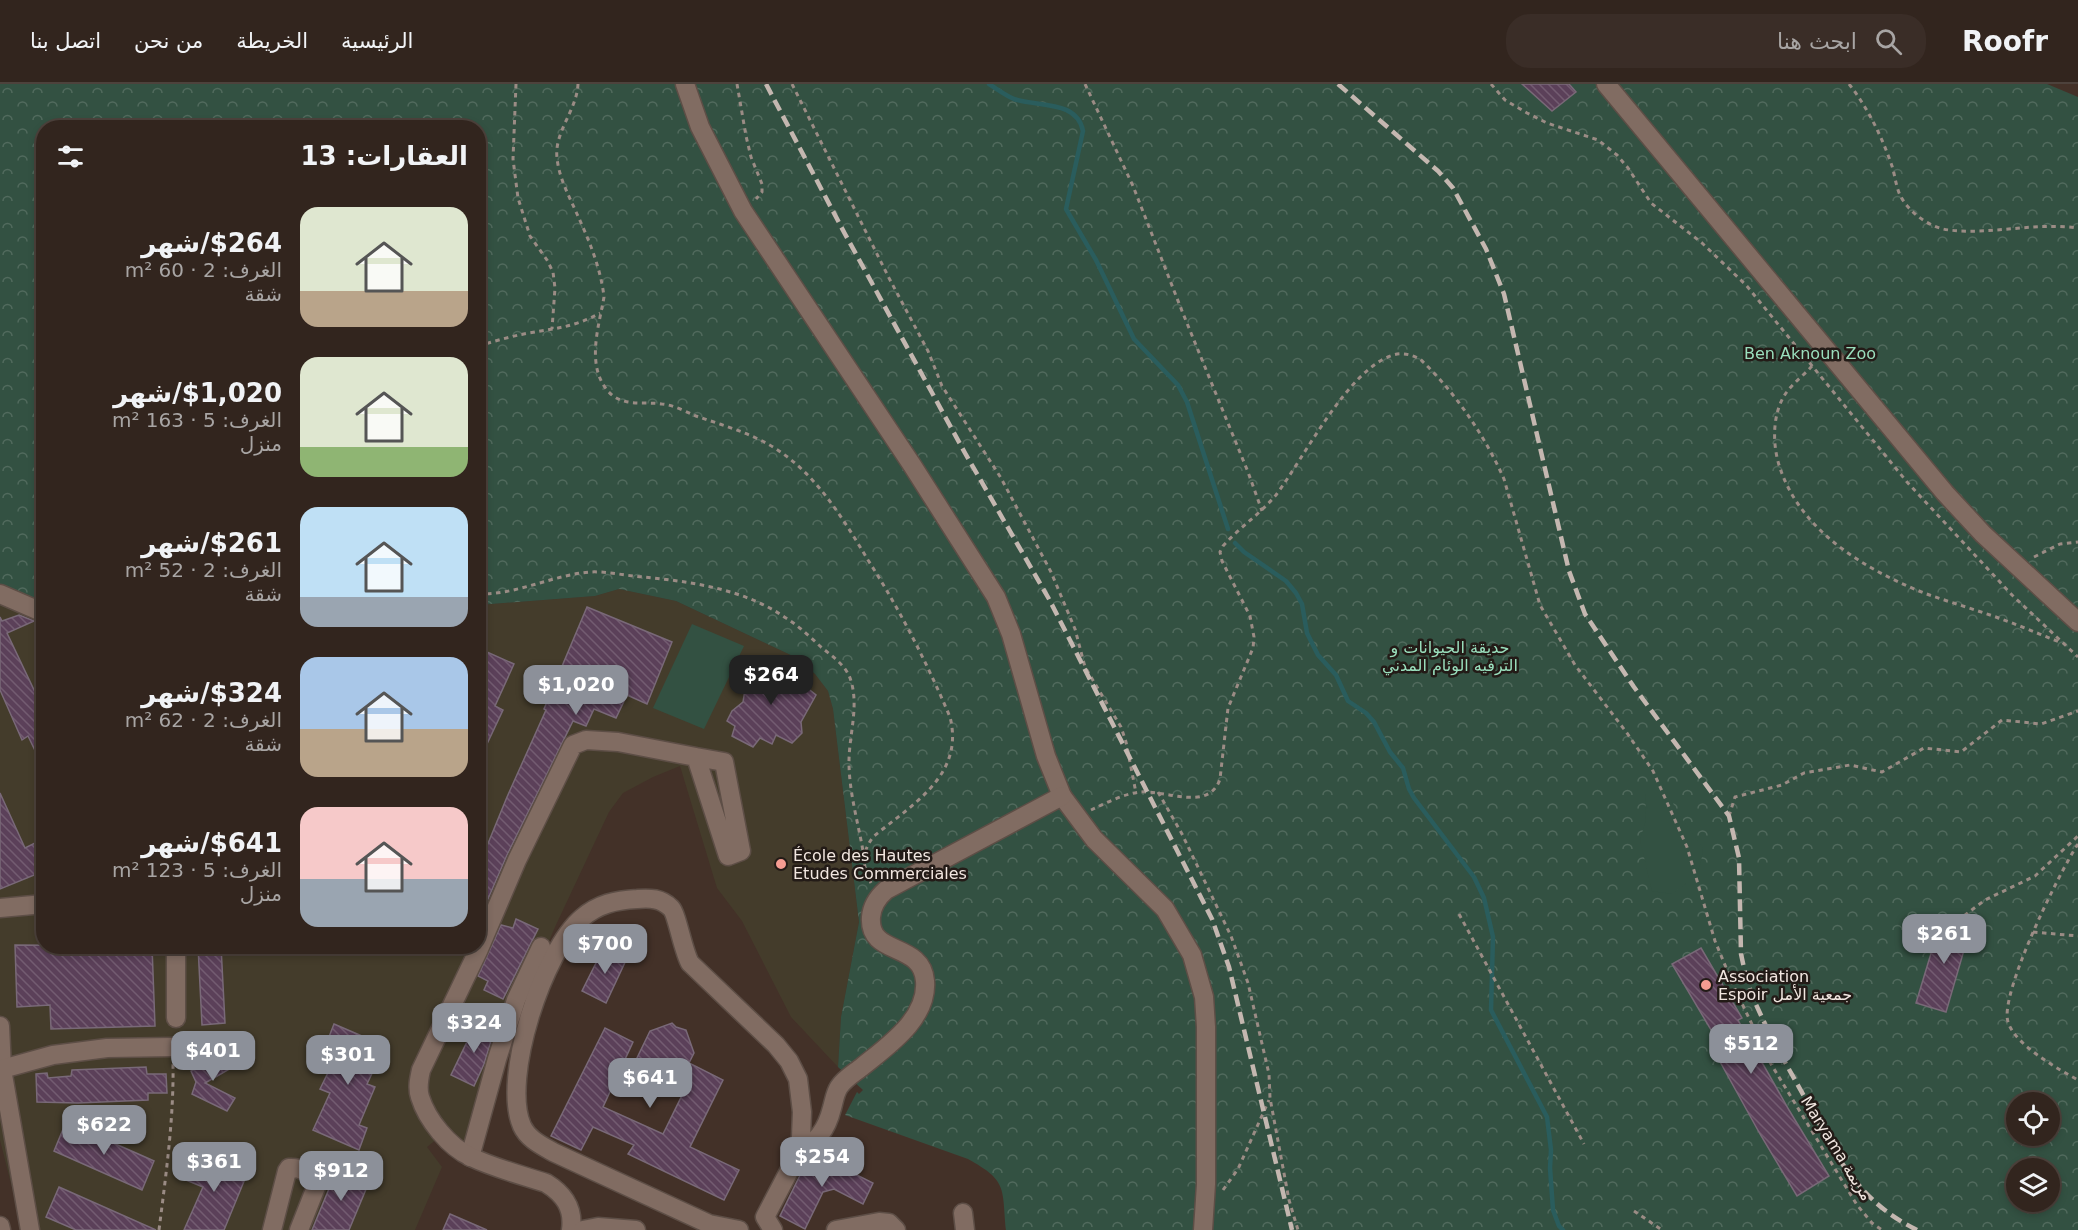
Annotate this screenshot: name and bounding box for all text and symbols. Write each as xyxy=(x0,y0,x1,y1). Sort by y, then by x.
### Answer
search box xyxy=(1506,14,1926,68)
icon: search xyxy=(1872,25,1905,58)
text: Roofr xyxy=(1962,25,2048,58)
text: اتصل بنا xyxy=(30,29,101,53)
text: من نحن xyxy=(134,29,203,53)
text: الخريطة xyxy=(236,29,308,53)
text: الرئيسية xyxy=(341,29,413,53)
text: ابحث هنا xyxy=(1777,29,1857,54)
icon: filters xyxy=(54,140,87,173)
text: العقارات: 13 xyxy=(301,141,468,171)
text: $264/شهر xyxy=(141,228,282,258)
icon: home xyxy=(348,231,420,303)
text: الغرف: 2 · 60 m² xyxy=(125,258,282,282)
text: شقة xyxy=(244,282,282,306)
park label: Ben Aknoun Zoo xyxy=(1744,344,1876,363)
text: $1,020/شهر xyxy=(113,378,282,408)
icon: home xyxy=(348,381,420,453)
text: الغرف: 5 · 163 m² xyxy=(112,408,282,432)
text: منزل xyxy=(240,432,282,456)
text: $261/شهر xyxy=(141,528,282,558)
icon: home xyxy=(348,531,420,603)
text: الغرف: 2 · 52 m² xyxy=(125,558,282,582)
text: شقة xyxy=(244,582,282,606)
park label: حديقة الحيوانات و الترفيه الوئام المدني xyxy=(1382,638,1518,676)
pin: $264 xyxy=(735,655,807,706)
text: $264 xyxy=(743,662,799,686)
pin: $1,020 xyxy=(527,665,625,716)
text: $1,020 xyxy=(537,672,615,696)
text: $324/شهر xyxy=(141,678,282,708)
icon: home xyxy=(348,681,420,753)
text: الغرف: 2 · 62 m² xyxy=(125,708,282,732)
text: شقة xyxy=(244,732,282,756)
text: $641/شهر xyxy=(141,828,282,858)
icon: home xyxy=(348,831,420,903)
place label: École des Hautes Etudes Commerciales xyxy=(793,846,967,883)
marker: École des Hautes Etudes Commerciales xyxy=(774,857,788,871)
text: الغرف: 5 · 123 m² xyxy=(112,858,282,882)
text: منزل xyxy=(240,882,282,906)
pin: $261 xyxy=(1908,914,1980,965)
text: $261 xyxy=(1916,921,1972,945)
pin: $700 xyxy=(569,924,641,975)
text: $700 xyxy=(577,931,633,955)
place label: Association Espoir جمعية الأمل xyxy=(1718,967,1852,1004)
marker: Association Espoir جمعية الأمل xyxy=(1699,978,1713,992)
pin: $324 xyxy=(438,1003,510,1054)
text: $324 xyxy=(446,1010,502,1034)
pin: $512 xyxy=(1715,1024,1787,1075)
pin: $401 xyxy=(177,1031,249,1082)
text: $512 xyxy=(1723,1031,1779,1055)
pin: $301 xyxy=(312,1035,384,1086)
text: $401 xyxy=(185,1038,241,1062)
text: $301 xyxy=(320,1042,376,1066)
pin: $641 xyxy=(614,1058,686,1109)
text: $641 xyxy=(622,1065,678,1089)
map controls xyxy=(2006,1092,2060,1212)
button: locate xyxy=(2006,1092,2060,1146)
street label: Maryama مريمة xyxy=(1796,1093,1876,1205)
pin: $622 xyxy=(68,1105,140,1156)
text: $622 xyxy=(76,1112,132,1136)
pin: $254 xyxy=(786,1137,858,1188)
pin: $361 xyxy=(178,1142,250,1193)
text: $254 xyxy=(794,1144,850,1168)
text: $361 xyxy=(186,1149,242,1173)
pin: $912 xyxy=(305,1151,377,1202)
text: $912 xyxy=(313,1158,369,1182)
button: layers xyxy=(2006,1158,2060,1212)

